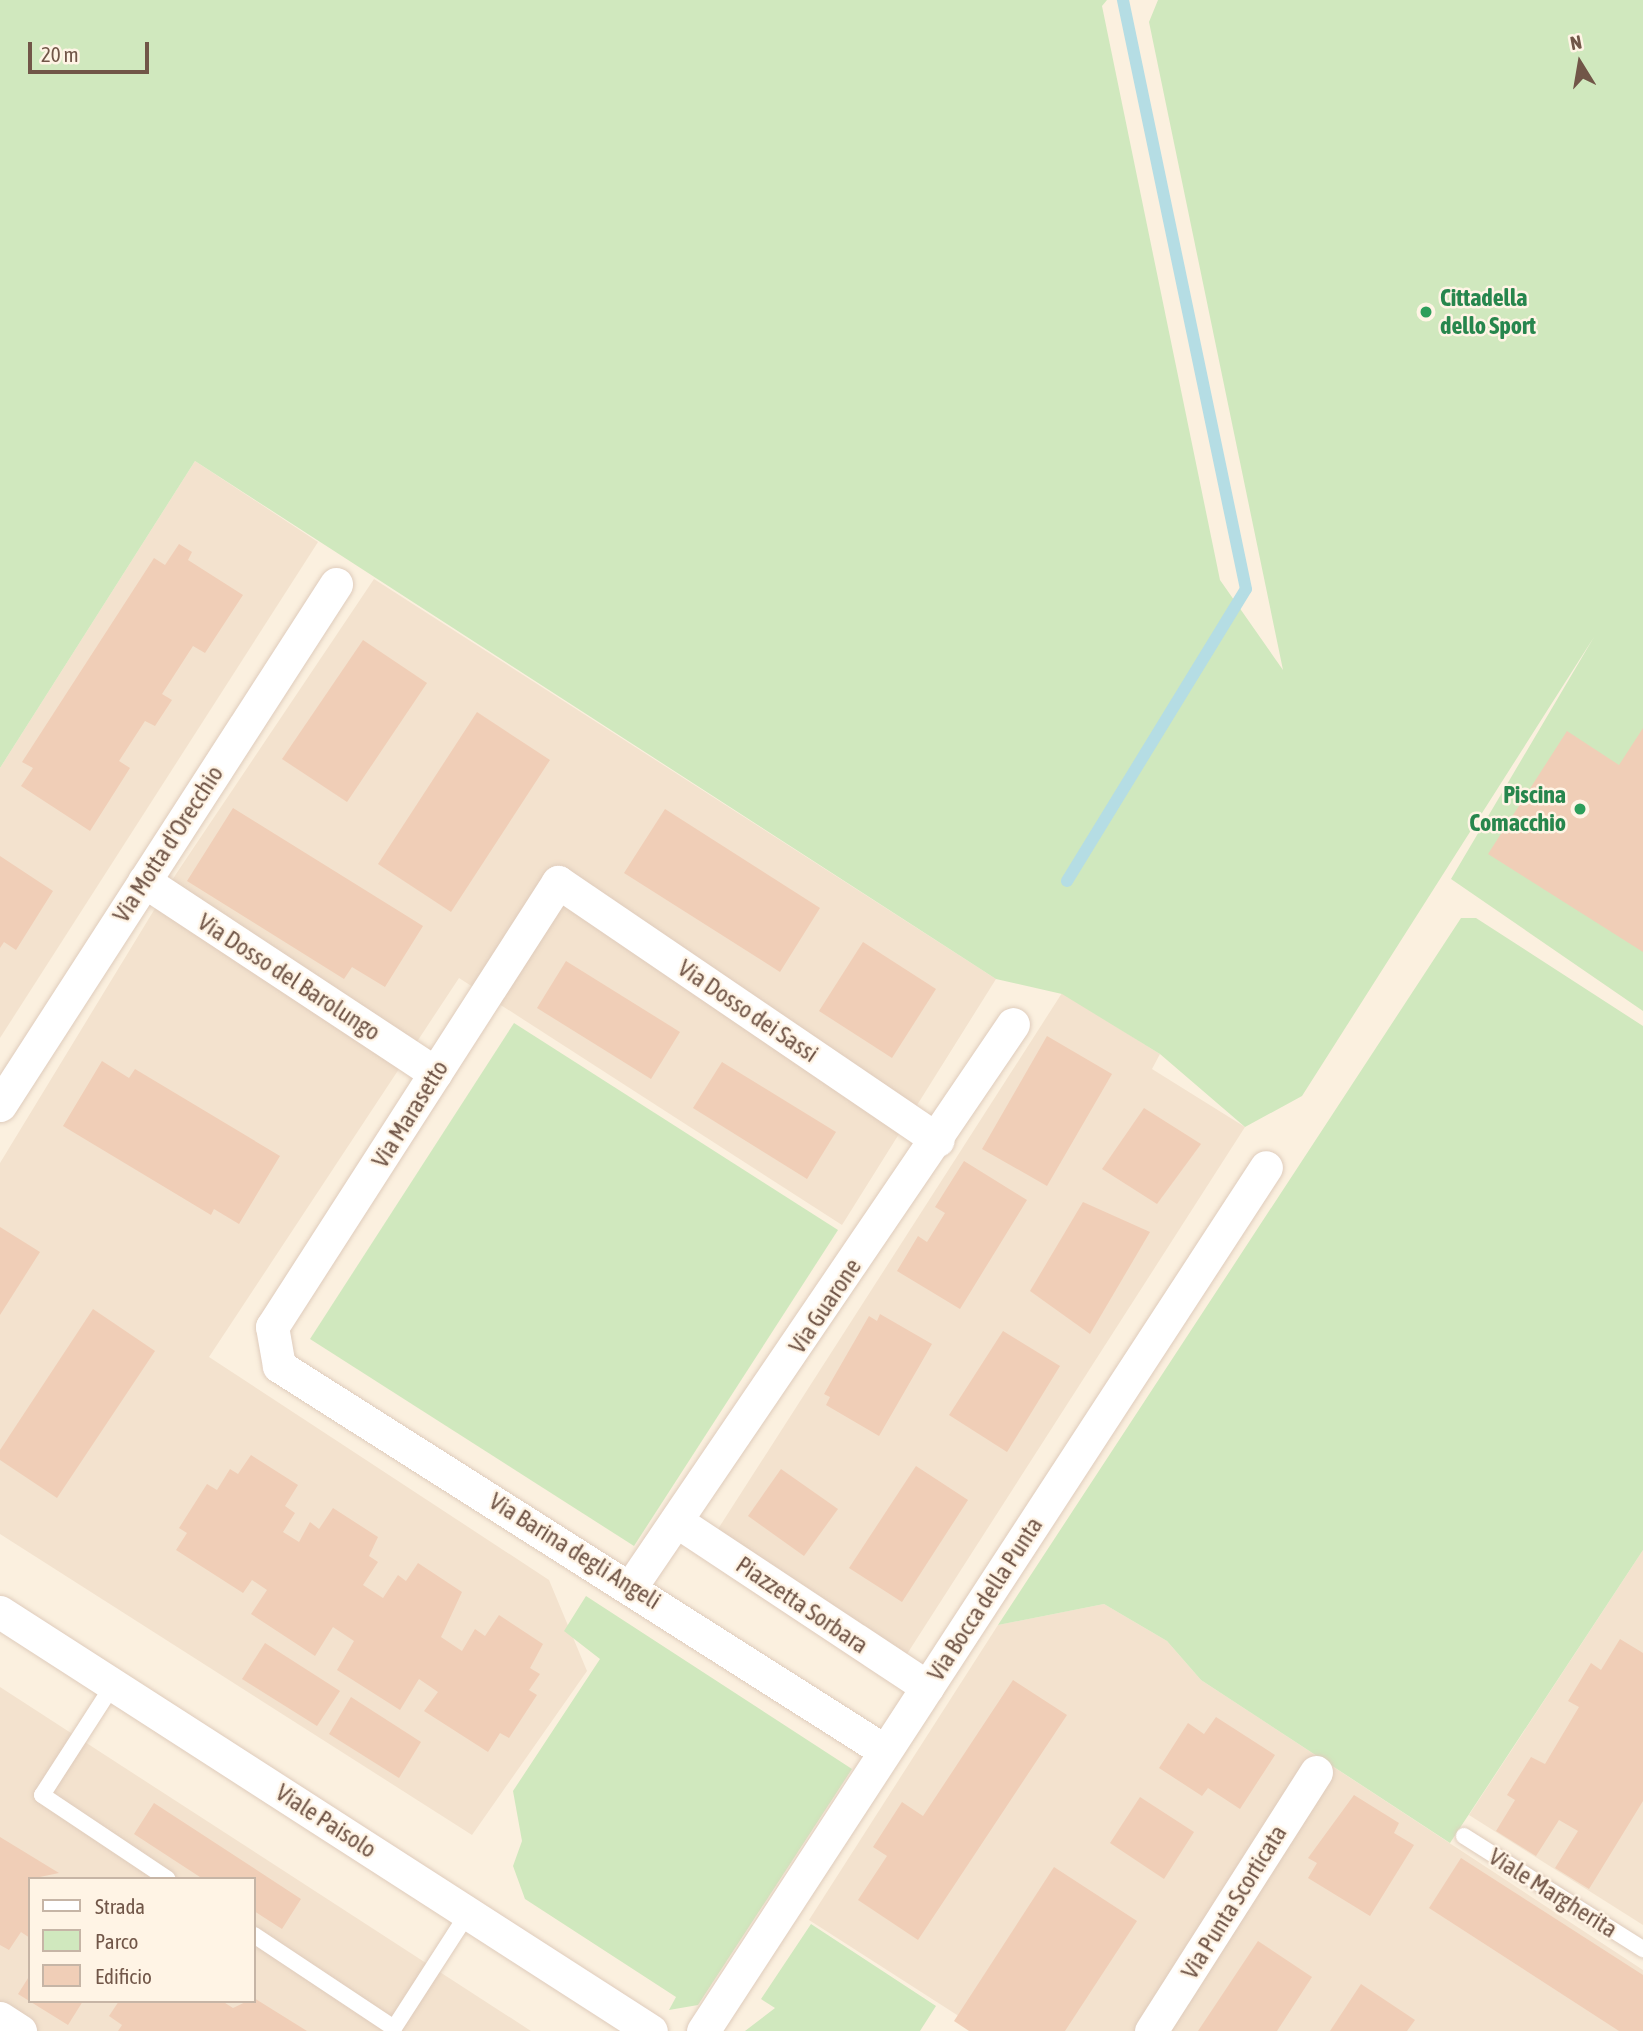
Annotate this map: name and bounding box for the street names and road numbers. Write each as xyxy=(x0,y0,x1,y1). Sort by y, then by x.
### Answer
street label: Via Motta d'Orecchio xyxy=(107,760,229,928)
street label: Via Dosso del Barolungo xyxy=(192,907,386,1047)
street label: Via Dosso dei Sassi xyxy=(672,954,824,1068)
street label: Via Marasetto xyxy=(366,1055,454,1173)
street label: Via Guarone xyxy=(783,1253,867,1359)
street label: Via Barina degli Angeli xyxy=(484,1487,666,1615)
street label: Via Bocca della Punta xyxy=(921,1512,1049,1686)
street label: Piazzetta Sorbara xyxy=(731,1550,873,1660)
street label: Viale Paisolo xyxy=(270,1778,382,1864)
street label: Via Punta Scorticata xyxy=(1175,1820,1293,1984)
street label: Viale Margherita xyxy=(1484,1842,1622,1944)

